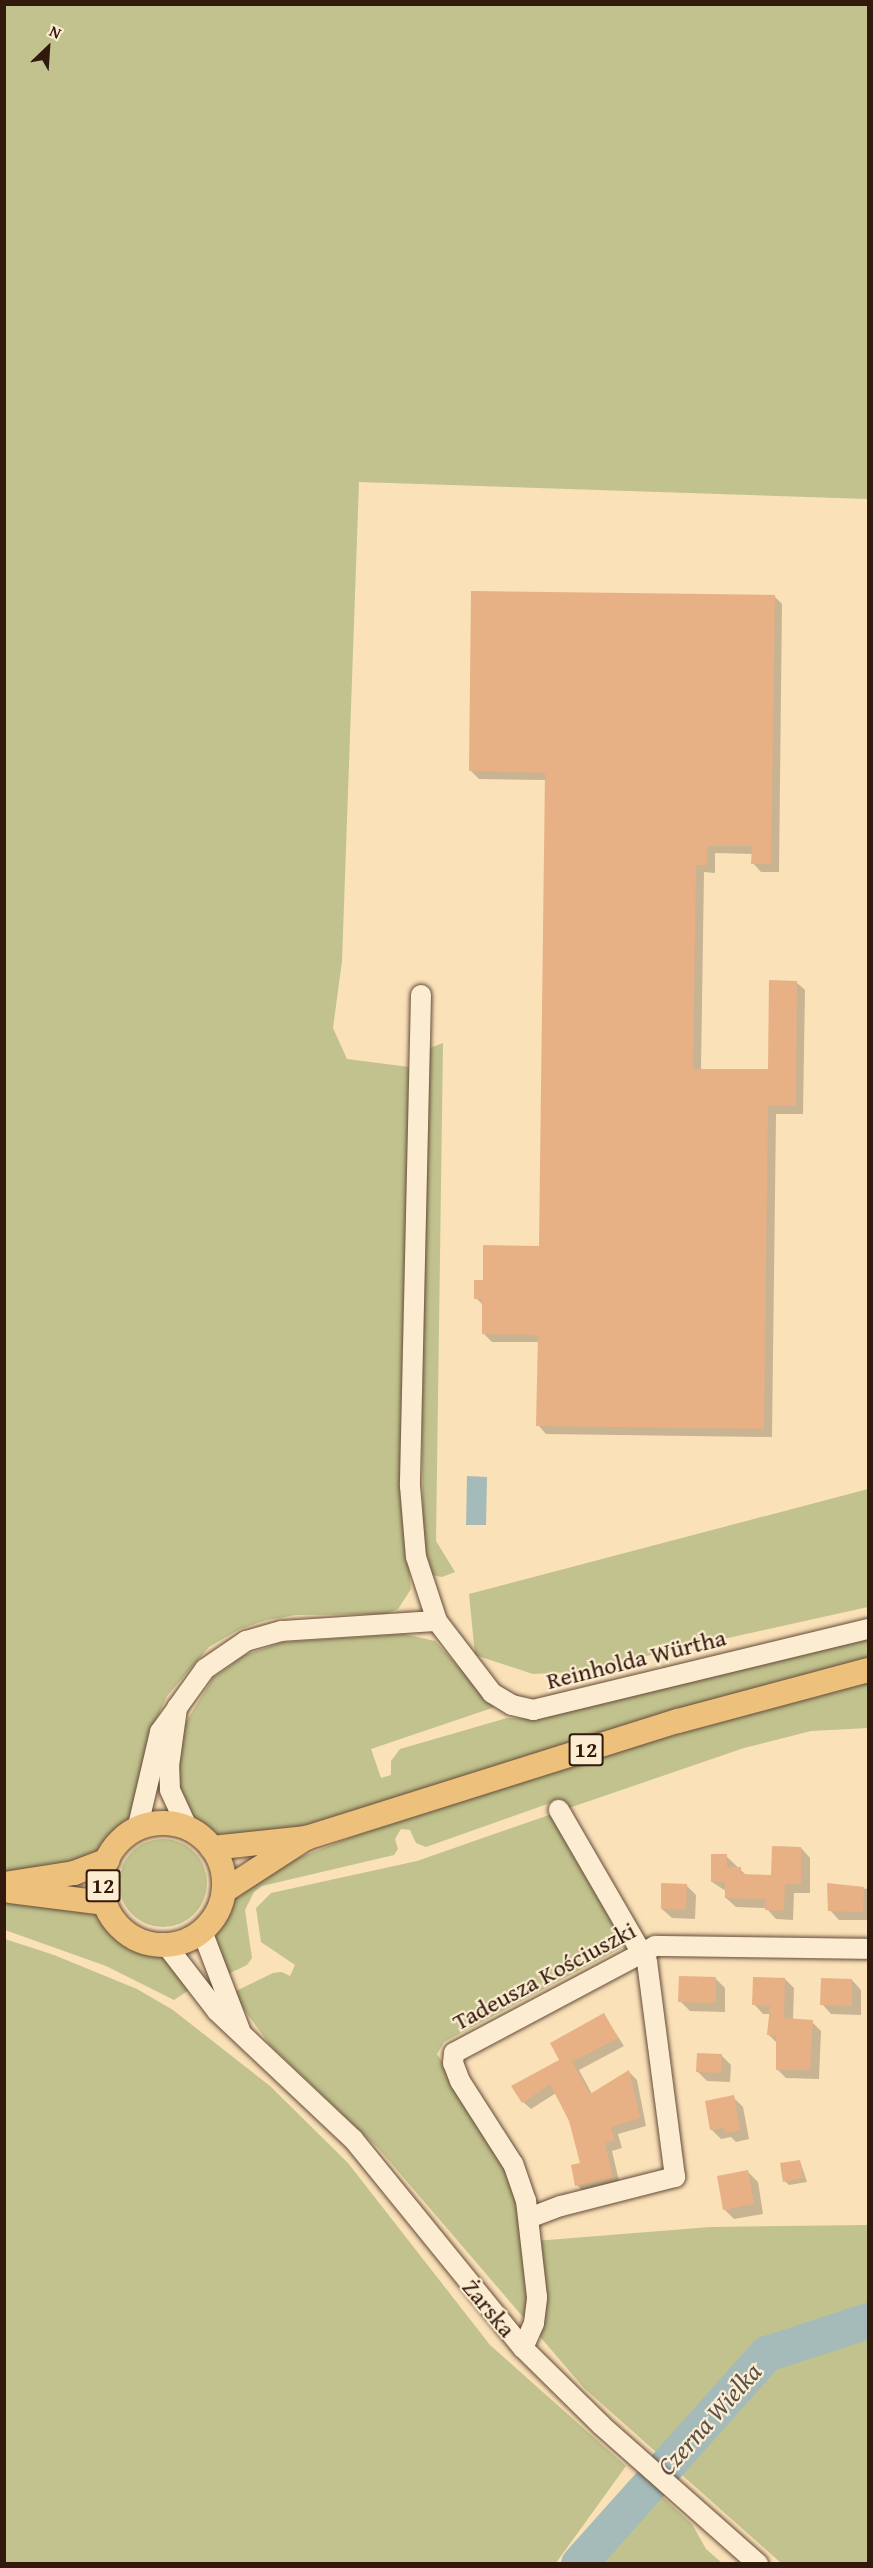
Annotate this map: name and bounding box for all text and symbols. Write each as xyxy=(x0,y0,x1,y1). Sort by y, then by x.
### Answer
north arrow xyxy=(18,18,78,78)
text: N xyxy=(46,19,66,45)
street label: Reinholda Würtha xyxy=(543,1623,729,1695)
road number: 12 xyxy=(568,1731,604,1769)
road number: 12 xyxy=(85,1867,121,1905)
street label: Tadeusza Kościuszki xyxy=(448,1916,640,2036)
street label: Żarska xyxy=(456,2273,522,2343)
water label: Czerna Wielka xyxy=(650,2356,768,2482)

